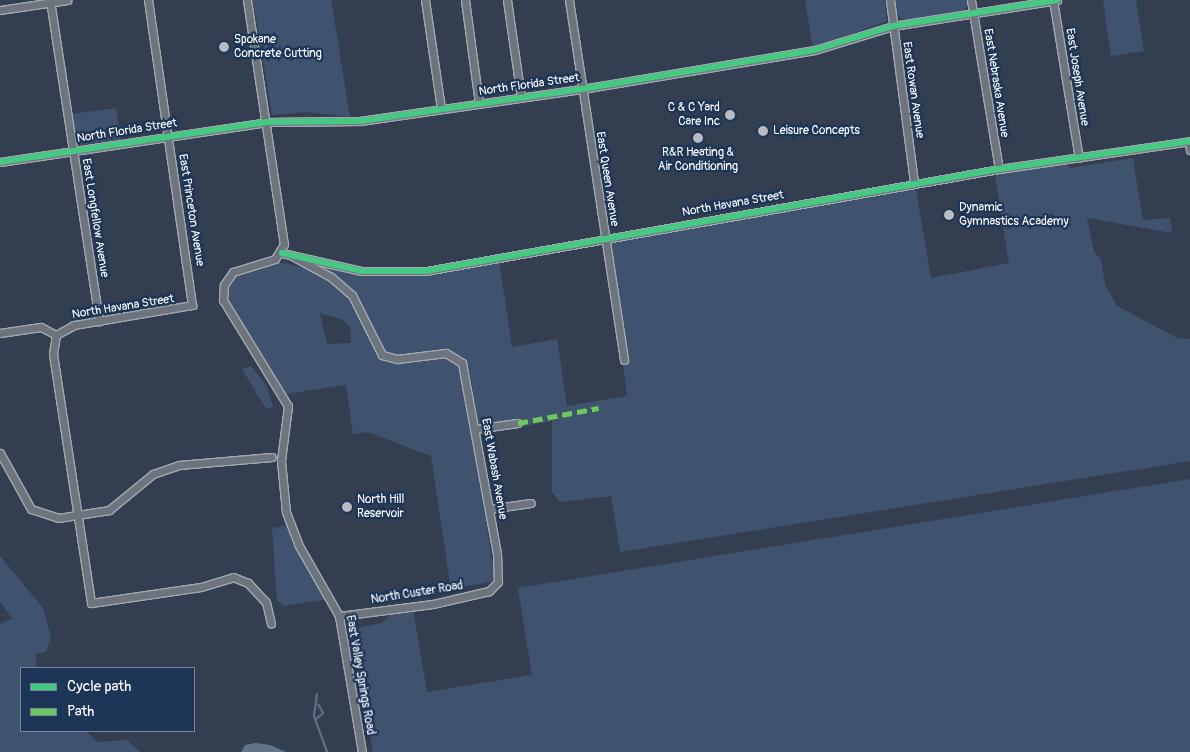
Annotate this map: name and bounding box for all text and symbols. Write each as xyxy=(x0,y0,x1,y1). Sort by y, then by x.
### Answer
street label: East Joseph Avenue xyxy=(1062,27,1092,127)
street label: East Nebraska Avenue xyxy=(980,28,1012,138)
place label: Spokane Concrete Cutting xyxy=(234,33,322,61)
marker: Spokane Concrete Cutting xyxy=(218,41,230,53)
street label: East Rowan Avenue xyxy=(899,41,927,139)
street label: North Florida Street xyxy=(478,71,580,99)
place label: C & C Yard Care Inc xyxy=(668,101,720,129)
marker: C & C Yard Care Inc xyxy=(724,109,736,121)
street label: North Florida Street xyxy=(76,116,178,146)
place label: Leisure Concepts xyxy=(773,124,860,138)
marker: Leisure Concepts xyxy=(757,125,769,137)
street label: East Queen Avenue xyxy=(592,131,622,227)
marker: R&R Heating & Air Conditioning xyxy=(692,132,704,144)
place label: R&R Heating & Air Conditioning xyxy=(658,146,738,174)
street label: East Princeton Avenue xyxy=(175,153,207,267)
street label: East Longfellow Avenue xyxy=(78,157,112,279)
street label: North Havana Street xyxy=(681,188,785,220)
place label: Dynamic Gymnastics Academy xyxy=(959,201,1069,229)
marker: Dynamic Gymnastics Academy xyxy=(943,209,955,221)
street label: North Havana Street xyxy=(71,292,175,322)
street label: East Wabash Avenue xyxy=(478,417,510,521)
place label: North Hill Reservoir xyxy=(357,493,404,521)
marker: North Hill Reservoir xyxy=(341,501,353,513)
street label: North Custer Road xyxy=(370,579,464,607)
street label: East Valley Springs Road xyxy=(342,614,378,736)
legend xyxy=(20,667,195,732)
text: Cycle path xyxy=(67,677,131,696)
text: Path xyxy=(67,702,94,721)

